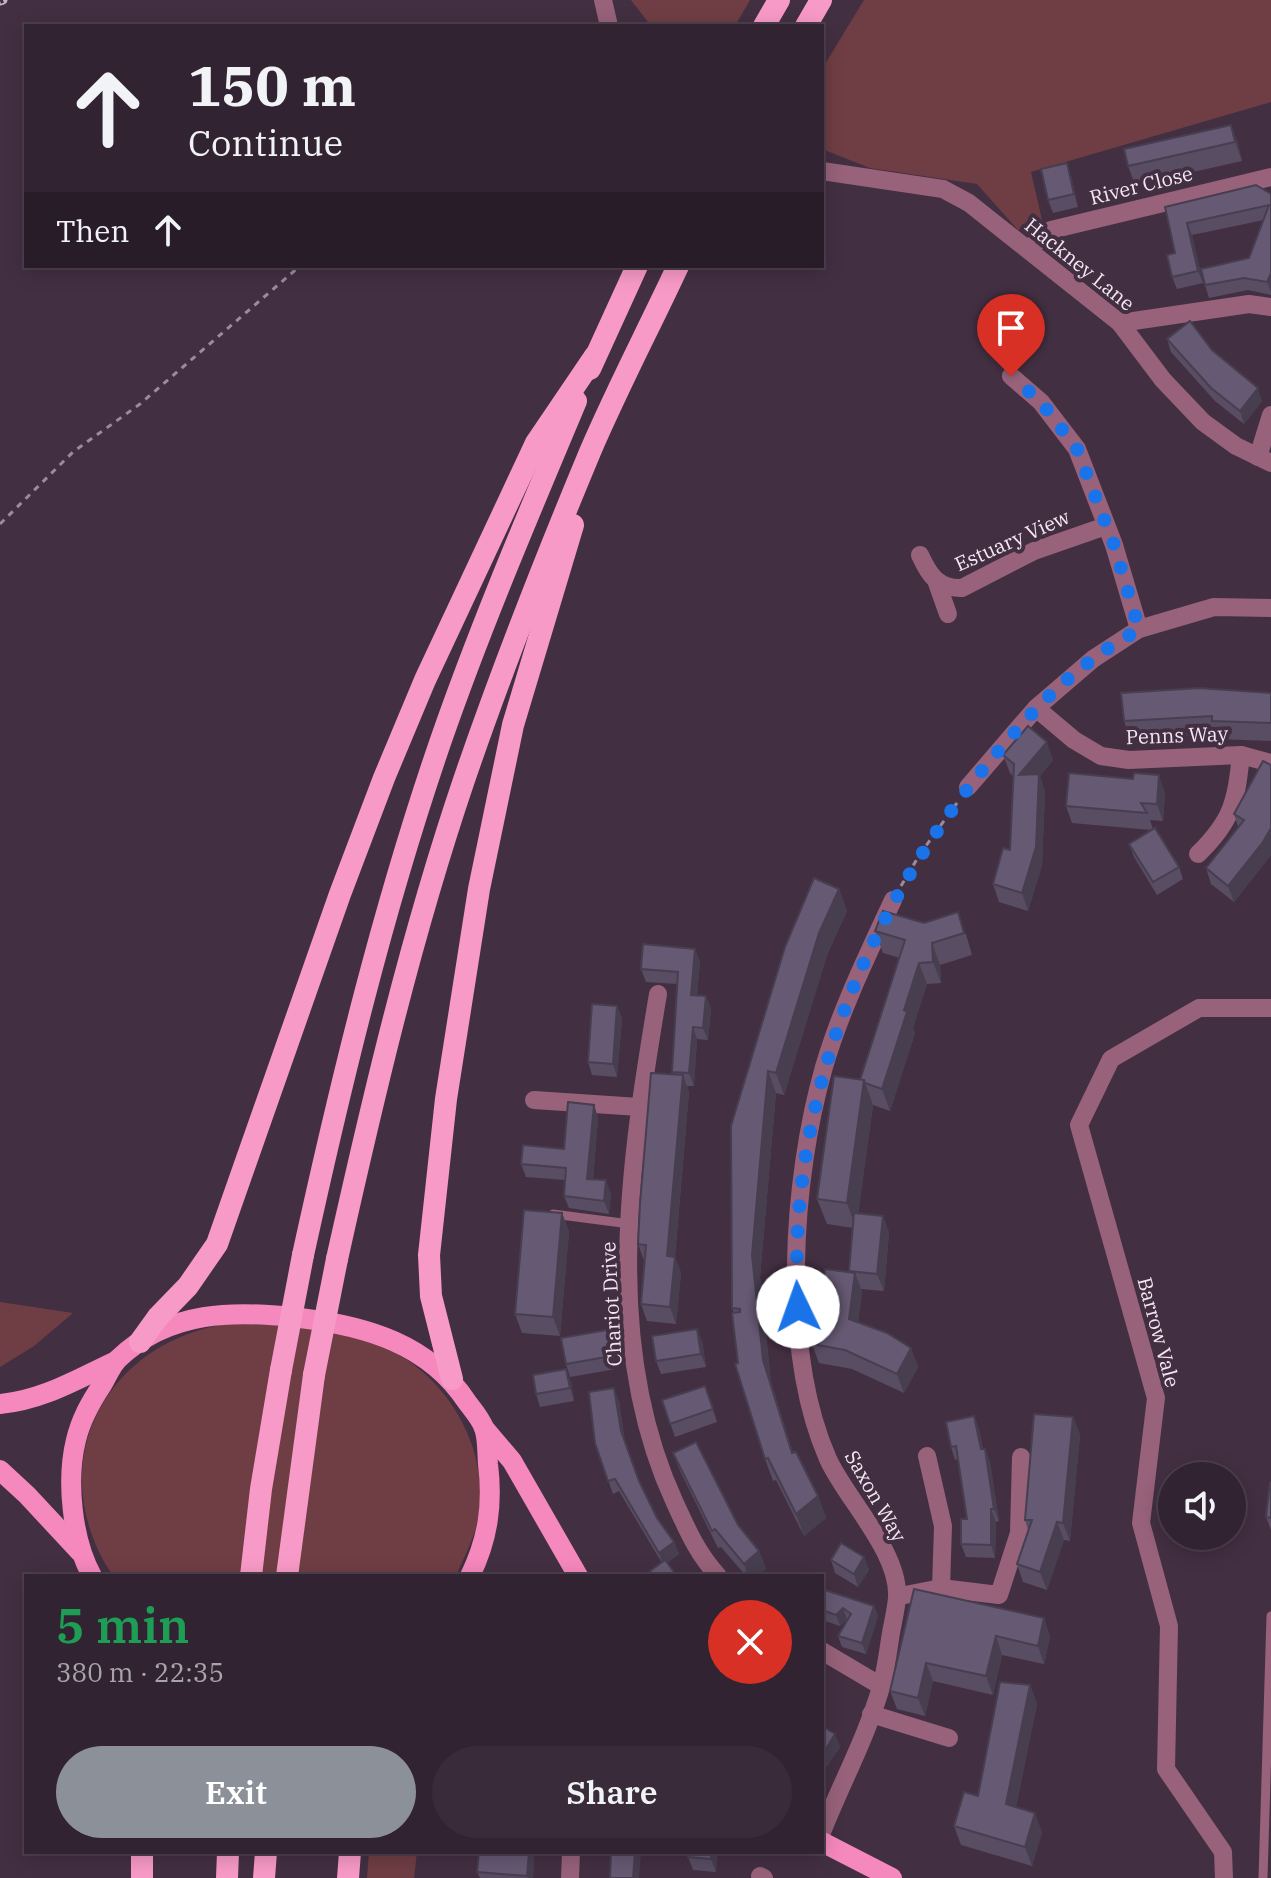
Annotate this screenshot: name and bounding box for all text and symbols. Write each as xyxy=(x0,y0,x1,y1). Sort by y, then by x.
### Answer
text: 150 m xyxy=(188,49,356,121)
icon: ahead xyxy=(56,56,160,160)
text: Continue xyxy=(188,119,343,166)
street label: River Close xyxy=(1087,159,1195,211)
icon: ahead xyxy=(146,208,190,252)
text: Then xyxy=(56,211,130,250)
street label: Hackney Lane xyxy=(1020,211,1140,317)
pin xyxy=(977,294,1045,376)
icon: arrive xyxy=(989,306,1033,350)
street label: Estuary View xyxy=(950,502,1074,577)
street label: Penns Way xyxy=(1125,720,1229,750)
street label: Chariot Drive xyxy=(594,1241,628,1367)
position arrow xyxy=(756,1265,840,1349)
street label: Barrow Vale xyxy=(1131,1274,1187,1390)
street label: Saxon Way xyxy=(839,1445,913,1547)
map controls xyxy=(1158,1462,1246,1550)
button: sound xyxy=(1158,1462,1246,1550)
text: 5 min xyxy=(56,1594,189,1656)
button: close xyxy=(708,1600,792,1684)
text: 380 m · 22:35 xyxy=(56,1655,224,1689)
button: Exit xyxy=(56,1746,416,1838)
button: Share xyxy=(432,1746,792,1838)

